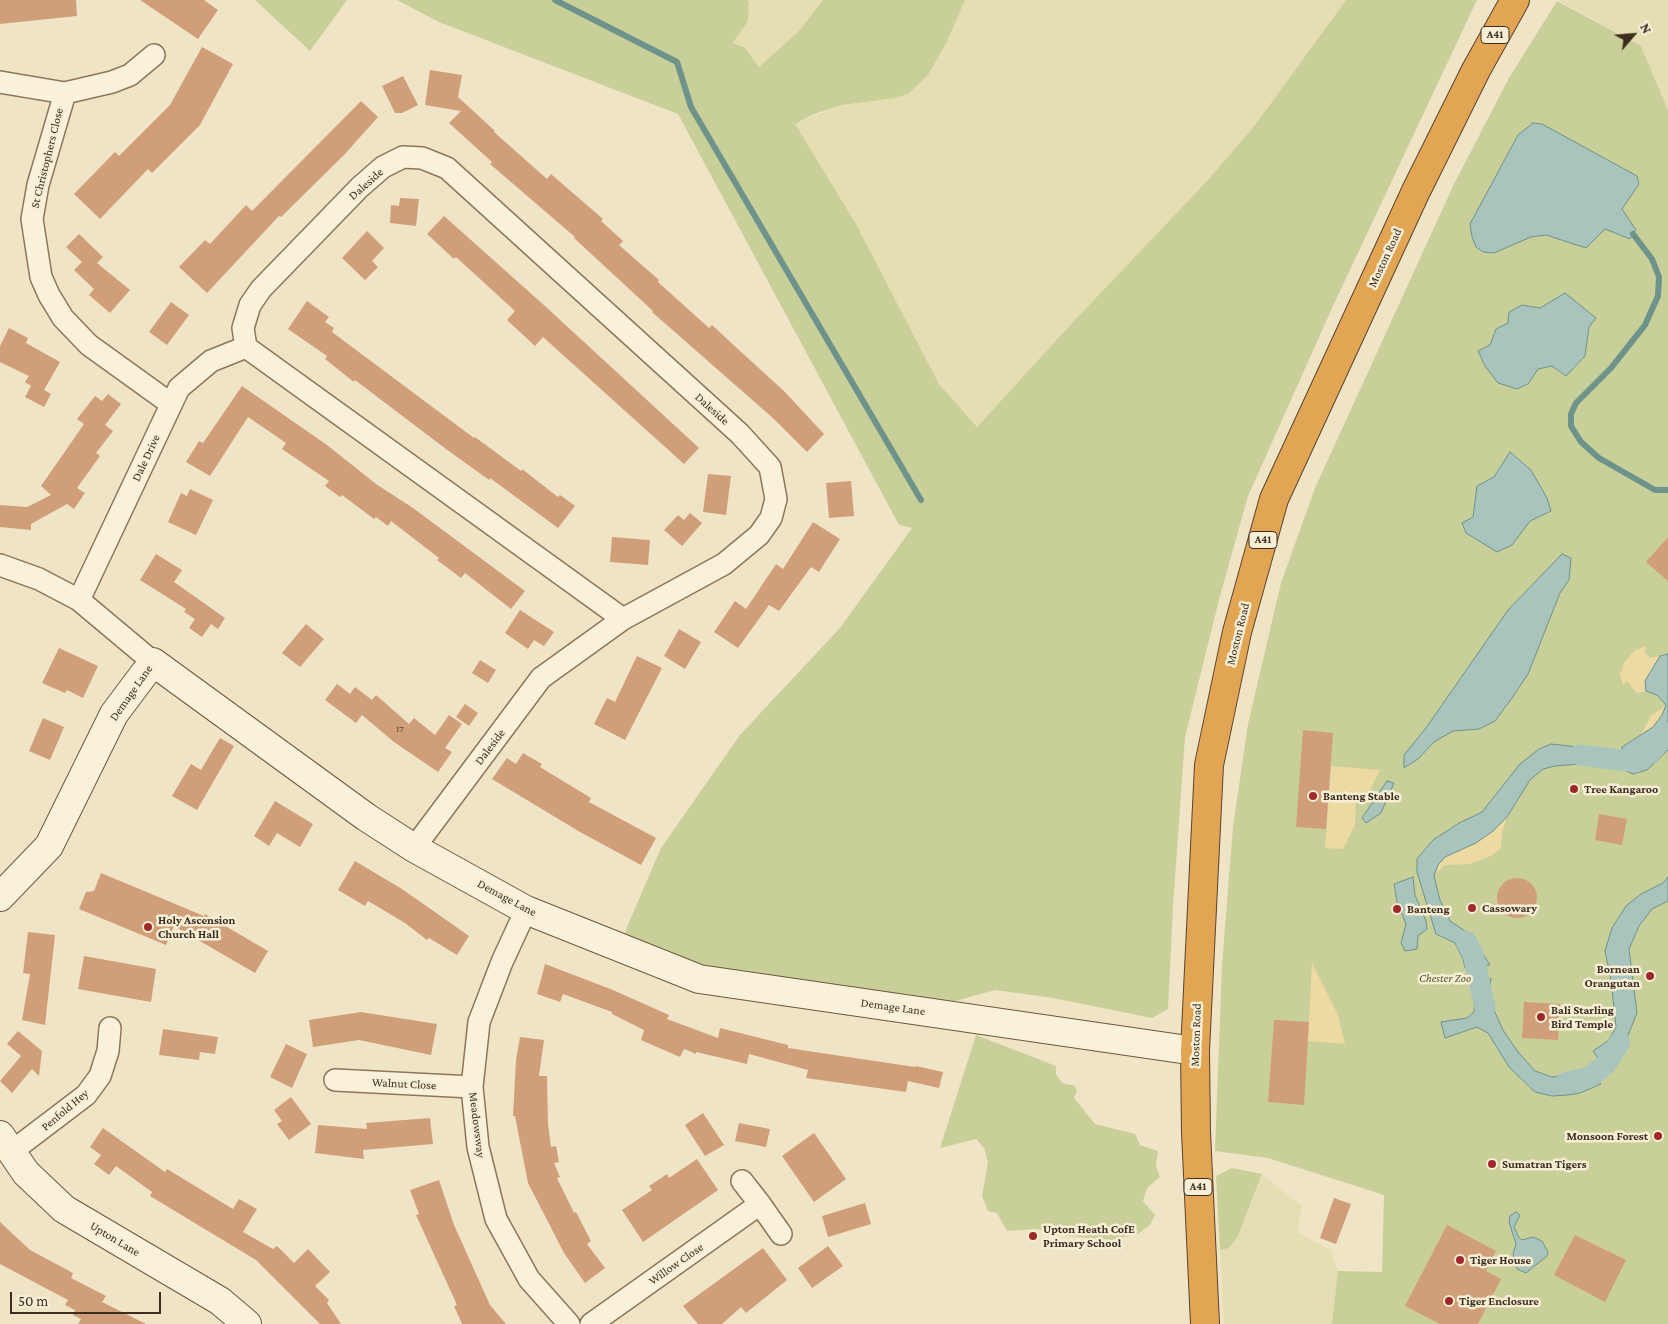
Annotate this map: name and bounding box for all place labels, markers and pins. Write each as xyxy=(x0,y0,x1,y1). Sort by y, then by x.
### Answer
place label: Tree Kangaroo xyxy=(1584,782,1658,796)
marker: Tree Kangaroo xyxy=(1568,783,1580,795)
place label: Banteng Stable xyxy=(1323,789,1400,803)
marker: Banteng Stable xyxy=(1307,790,1319,802)
place label: Cassowary xyxy=(1482,901,1537,915)
place label: Banteng xyxy=(1407,902,1450,916)
marker: Cassowary xyxy=(1466,902,1478,914)
marker: Banteng xyxy=(1391,903,1403,915)
place label: Holy Ascension Church Hall xyxy=(158,913,235,941)
marker: Holy Ascension Church Hall xyxy=(142,921,154,933)
place label: Bornean Orangutan xyxy=(1585,962,1640,990)
marker: Bornean Orangutan xyxy=(1644,970,1656,982)
place label: Bali Starling Bird Temple xyxy=(1551,1003,1614,1031)
marker: Bali Starling Bird Temple xyxy=(1535,1011,1547,1023)
place label: Monsoon Forest xyxy=(1566,1129,1648,1143)
marker: Monsoon Forest xyxy=(1652,1130,1664,1142)
place label: Sumatran Tigers xyxy=(1502,1157,1587,1171)
marker: Sumatran Tigers xyxy=(1486,1158,1498,1170)
place label: Upton Heath CofE Primary School xyxy=(1043,1222,1135,1250)
marker: Upton Heath CofE Primary School xyxy=(1027,1230,1039,1242)
place label: Tiger House xyxy=(1470,1253,1531,1267)
marker: Tiger House xyxy=(1454,1254,1466,1266)
place label: Tiger Enclosure xyxy=(1459,1294,1539,1308)
marker: Tiger Enclosure xyxy=(1443,1295,1455,1307)

